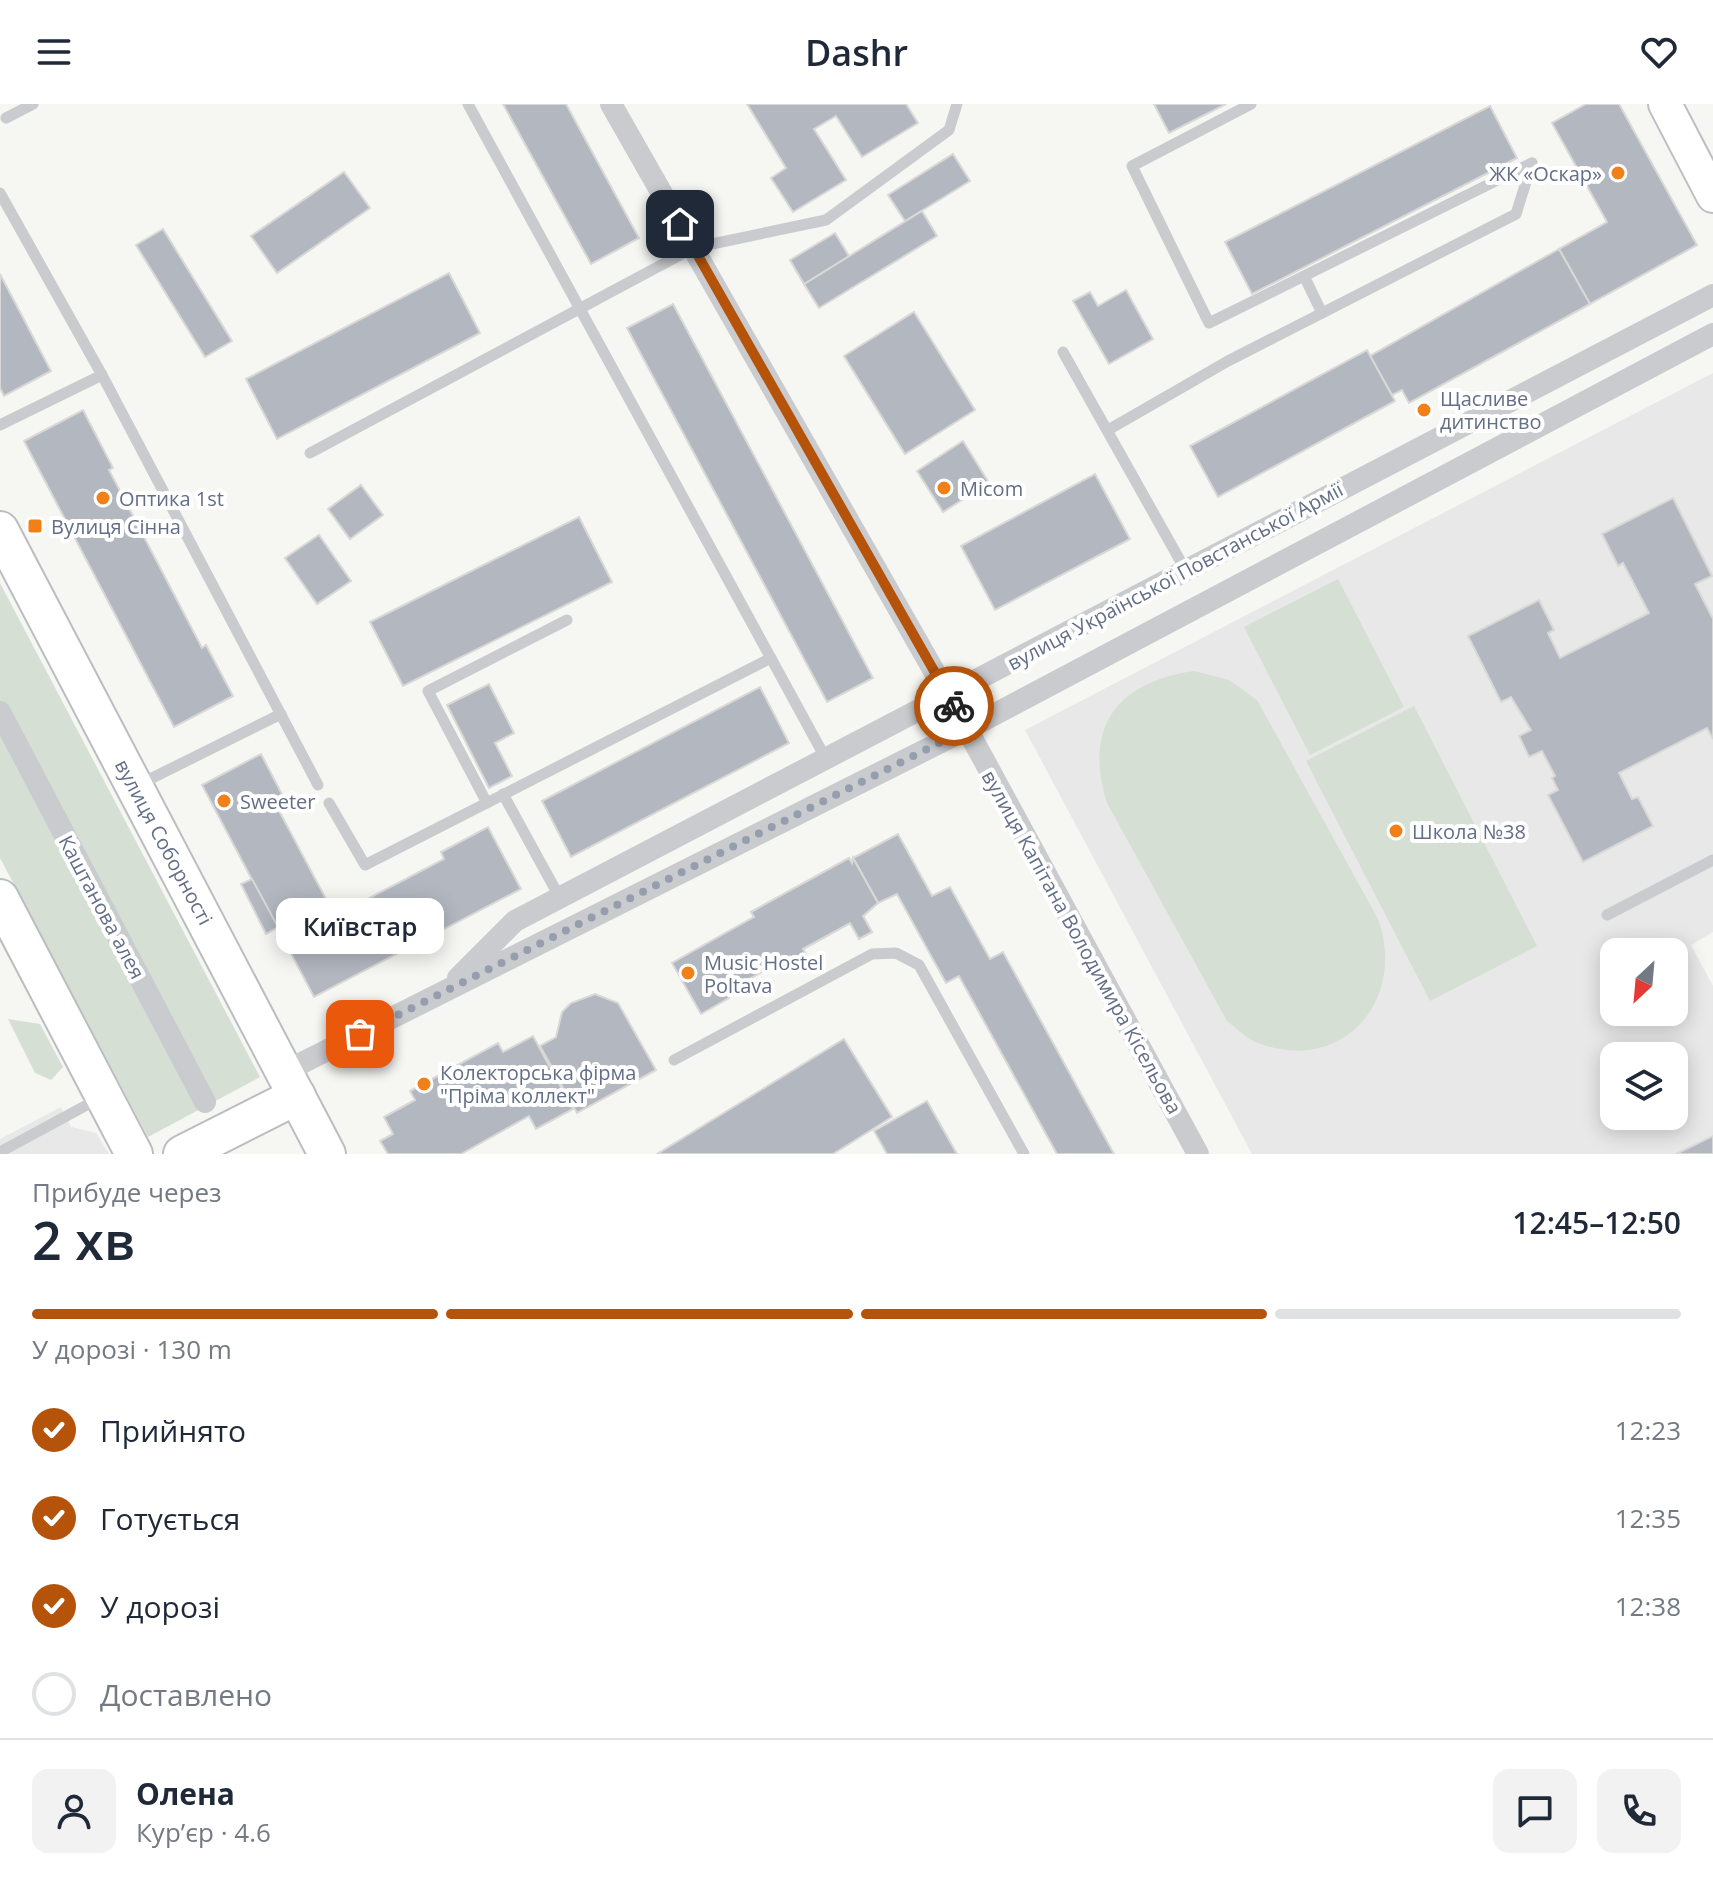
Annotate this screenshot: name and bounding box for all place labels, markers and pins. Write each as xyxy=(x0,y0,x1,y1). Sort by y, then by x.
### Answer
place label: ЖК «Оскар» xyxy=(1489,160,1602,187)
marker: ЖК «Оскар» xyxy=(1609,164,1627,182)
pin xyxy=(646,190,714,258)
place label: Щасливе дитинство xyxy=(1440,385,1542,435)
marker: Щасливе дитинство xyxy=(1415,401,1433,419)
place label: Micom xyxy=(960,475,1023,502)
marker: Micom xyxy=(935,479,953,497)
place label: Оптика 1st xyxy=(119,485,224,512)
marker: Оптика 1st xyxy=(94,489,112,507)
place label: Вулиця Сінна xyxy=(51,513,181,540)
marker: Вулиця Сінна xyxy=(26,517,44,535)
place label: Sweeter xyxy=(240,788,315,815)
marker: Sweeter xyxy=(215,792,233,810)
place label: Школа №38 xyxy=(1412,818,1526,845)
marker: Школа №38 xyxy=(1387,822,1405,840)
callout: Київстар xyxy=(276,898,444,954)
place label: Music Hostel Poltava xyxy=(704,949,823,999)
marker: Music Hostel Poltava xyxy=(679,964,697,982)
pin xyxy=(326,1000,394,1068)
place label: Колекторська фірма "Пріма коллект" xyxy=(440,1059,636,1109)
marker: Колекторська фірма "Пріма коллект" xyxy=(415,1075,433,1093)

